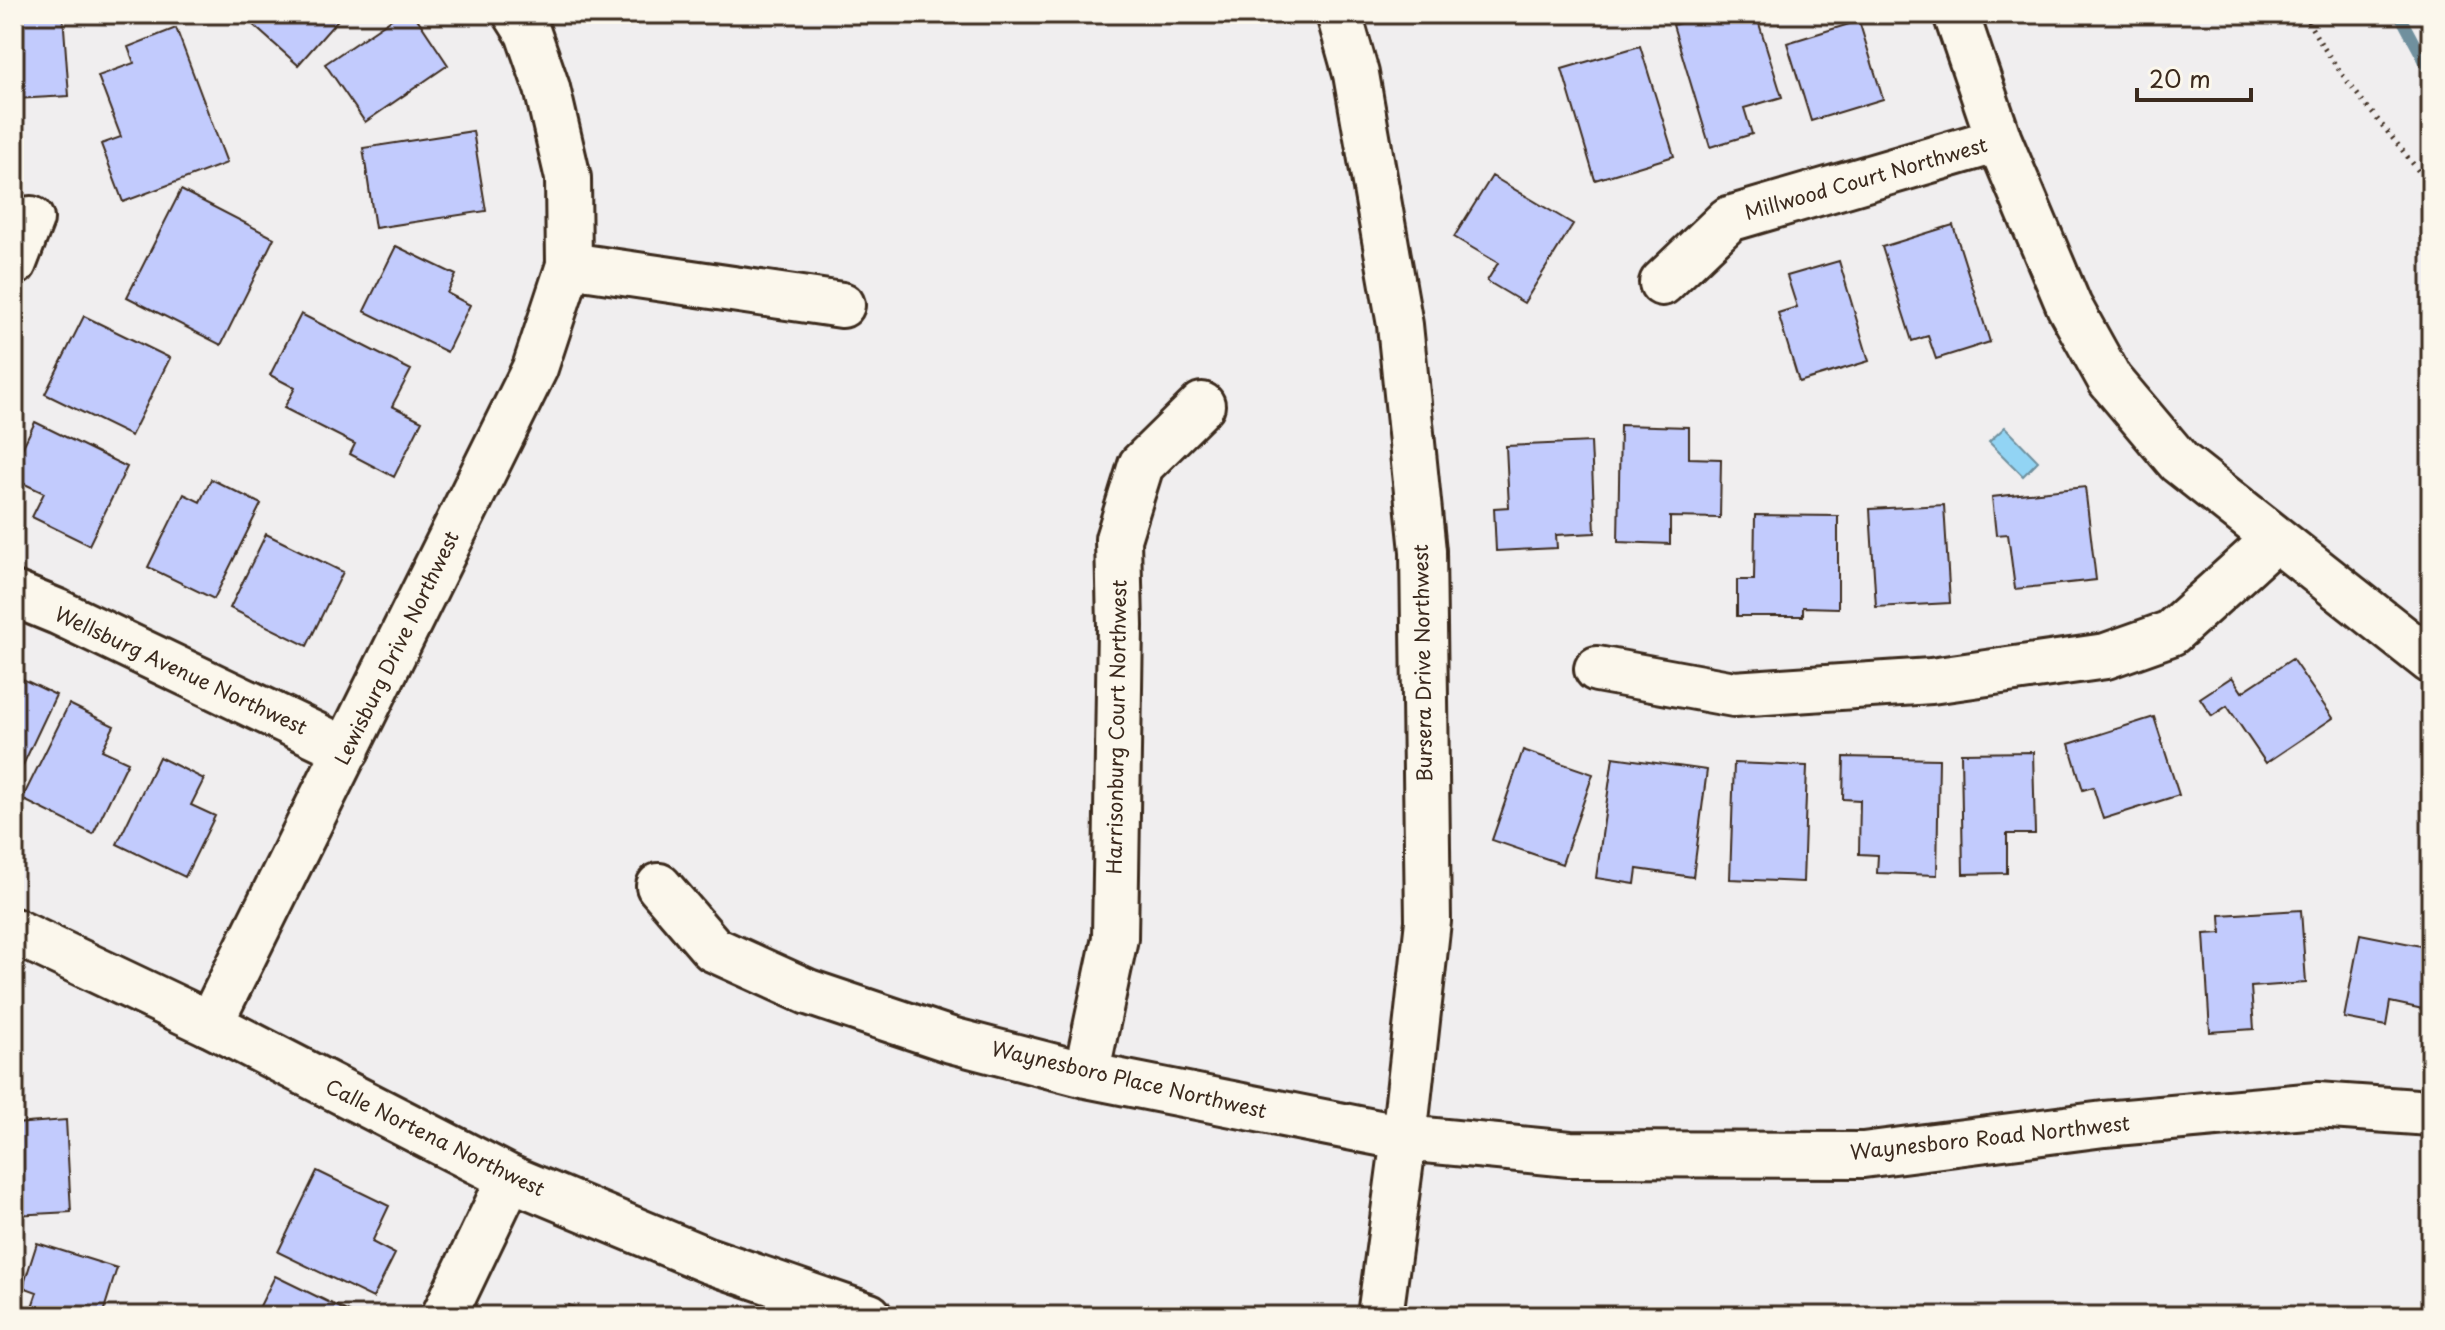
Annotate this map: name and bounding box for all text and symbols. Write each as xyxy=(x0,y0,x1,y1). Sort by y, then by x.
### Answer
scale bar xyxy=(2137,52,2251,102)
text: 20 m xyxy=(2149,60,2211,96)
street label: Millwood Court Northwest xyxy=(1741,129,1991,227)
street label: Lewisburg Drive Northwest xyxy=(326,525,466,770)
street label: Bursera Drive Northwest xyxy=(1405,544,1439,782)
street label: Harrisonburg Court Northwest xyxy=(1098,579,1134,875)
street label: Wellsburg Avenue Northwest xyxy=(50,598,312,742)
street label: Waynesboro Place Northwest xyxy=(989,1033,1270,1125)
street label: Calle Nortena Northwest xyxy=(321,1071,550,1203)
street label: Waynesboro Road Northwest xyxy=(1849,1107,2131,1167)

